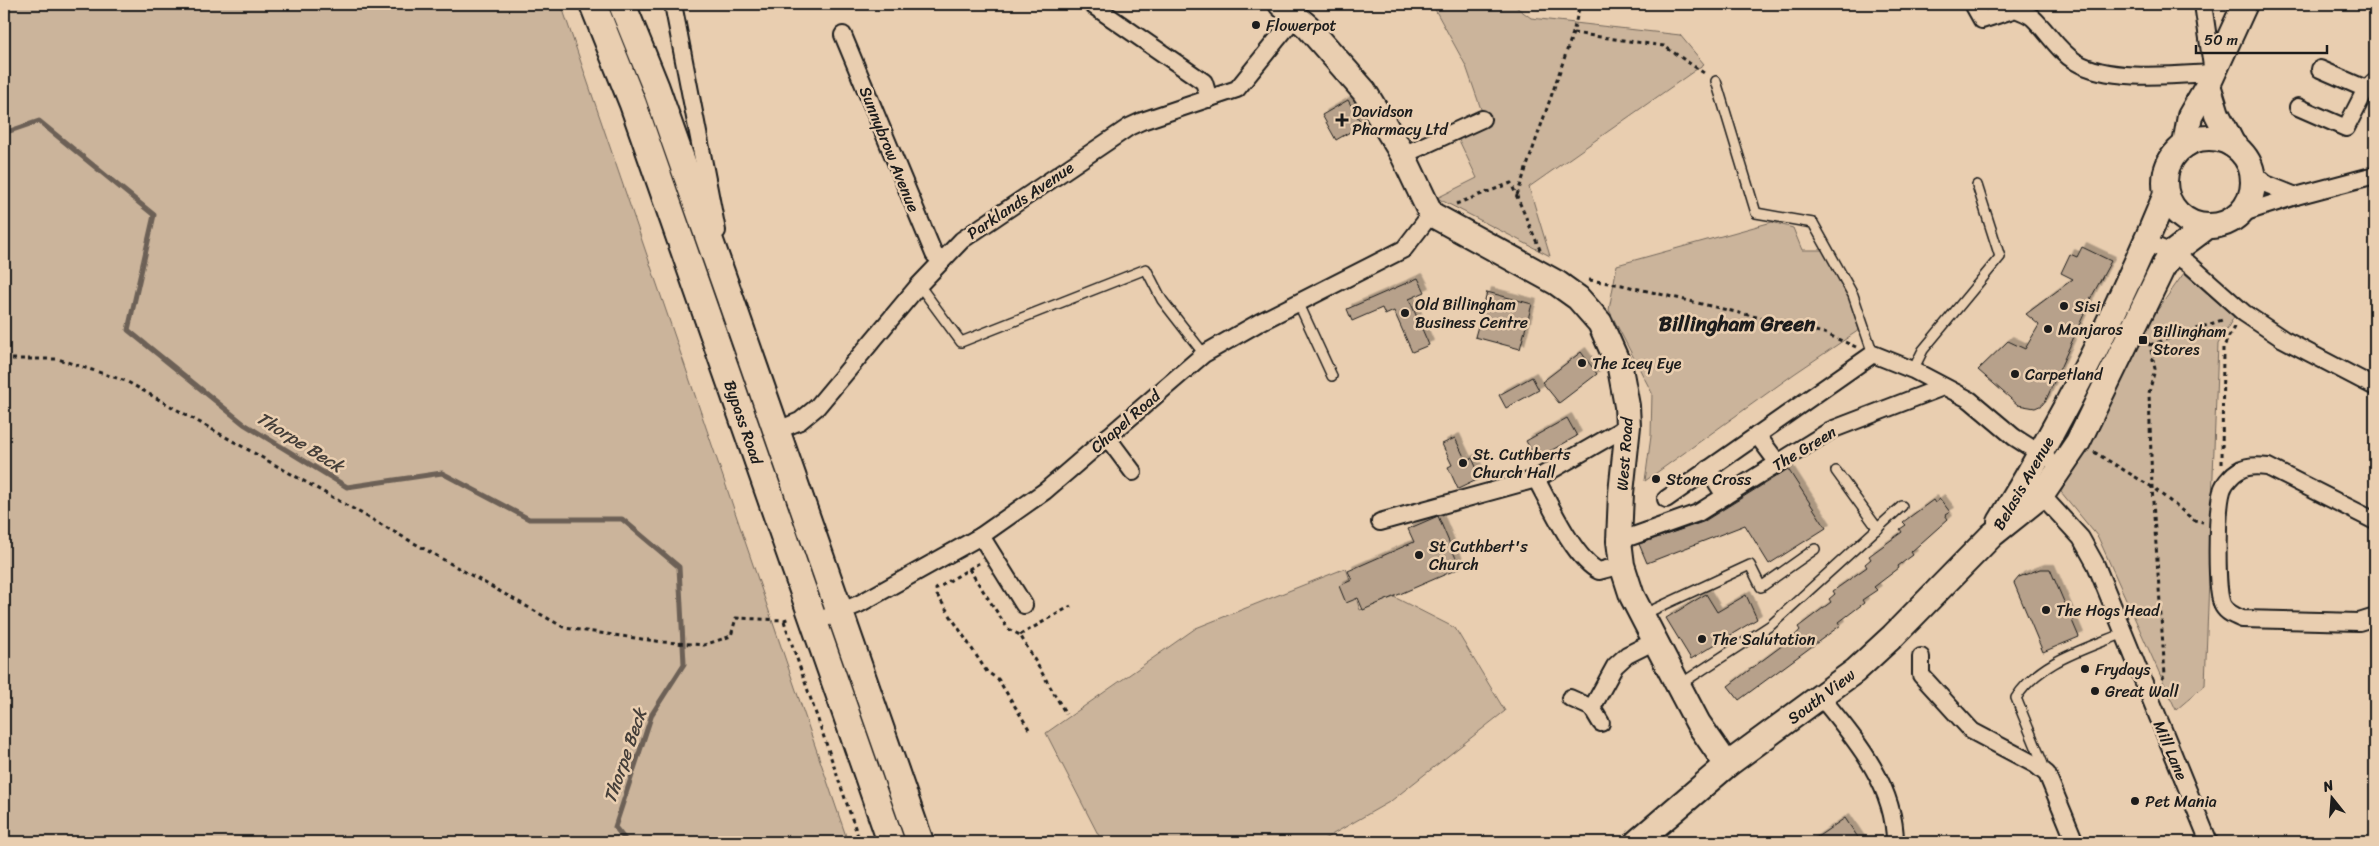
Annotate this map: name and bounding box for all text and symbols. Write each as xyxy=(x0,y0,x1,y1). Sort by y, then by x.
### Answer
place label: Flowerpot xyxy=(1266,11,1337,40)
marker: Flowerpot xyxy=(1250,19,1262,31)
scale bar xyxy=(2196,22,2328,54)
text: 50 m xyxy=(2204,27,2239,53)
street label: Sunnybrow Avenue xyxy=(851,82,928,217)
place label: Davidson Pharmacy Ltd xyxy=(1352,97,1449,144)
marker: Davidson Pharmacy Ltd xyxy=(1336,114,1348,126)
street label: Parklands Avenue xyxy=(961,153,1080,247)
place label: Old Billingham Business Centre xyxy=(1415,290,1528,337)
place label: Sisi xyxy=(2074,292,2101,321)
marker: Sisi xyxy=(2058,300,2070,312)
district label: Billingham Green xyxy=(1659,305,1816,343)
marker: Old Billingham Business Centre xyxy=(1399,307,1411,319)
place label: Manjaros xyxy=(2058,315,2123,344)
place label: Billingham Stores xyxy=(2153,317,2227,364)
marker: Manjaros xyxy=(2042,323,2054,335)
marker: Billingham Stores xyxy=(2137,334,2149,346)
place label: The Icey Eye xyxy=(1592,349,1682,378)
marker: The Icey Eye xyxy=(1576,357,1588,369)
place label: Carpetland xyxy=(2025,360,2104,389)
marker: Carpetland xyxy=(2009,368,2021,380)
street label: Bypass Road xyxy=(716,376,772,470)
street label: Chapel Road xyxy=(1083,381,1168,460)
water label: Thorpe Beck xyxy=(250,402,352,483)
street label: West Road xyxy=(1607,415,1642,492)
street label: The Green xyxy=(1766,418,1842,479)
street label: Belasis Avenue xyxy=(1985,431,2062,536)
place label: St. Cuthberts Church Hall xyxy=(1473,440,1571,487)
marker: St. Cuthberts Church Hall xyxy=(1457,457,1469,469)
place label: Stone Cross xyxy=(1666,465,1752,494)
marker: Stone Cross xyxy=(1650,473,1662,485)
place label: St Cuthbert's Church xyxy=(1429,532,1528,579)
marker: St Cuthbert's Church xyxy=(1413,549,1425,561)
place label: The Hogs Head xyxy=(2056,596,2161,625)
marker: The Hogs Head xyxy=(2040,604,2052,616)
place label: The Salutation xyxy=(1712,625,1816,654)
marker: The Salutation xyxy=(1696,633,1708,645)
place label: Frydays xyxy=(2095,655,2151,684)
street label: South View xyxy=(1781,661,1862,732)
marker: Frydays xyxy=(2079,663,2091,675)
place label: Great Wall xyxy=(2105,677,2179,706)
marker: Great Wall xyxy=(2089,685,2101,697)
water label: Thorpe Beck xyxy=(594,702,657,808)
street label: Mill Lane xyxy=(2145,716,2196,785)
text: N xyxy=(2319,773,2337,800)
north arrow xyxy=(2306,774,2356,824)
place label: Pet Mania xyxy=(2145,787,2217,816)
marker: Pet Mania xyxy=(2129,795,2141,807)

